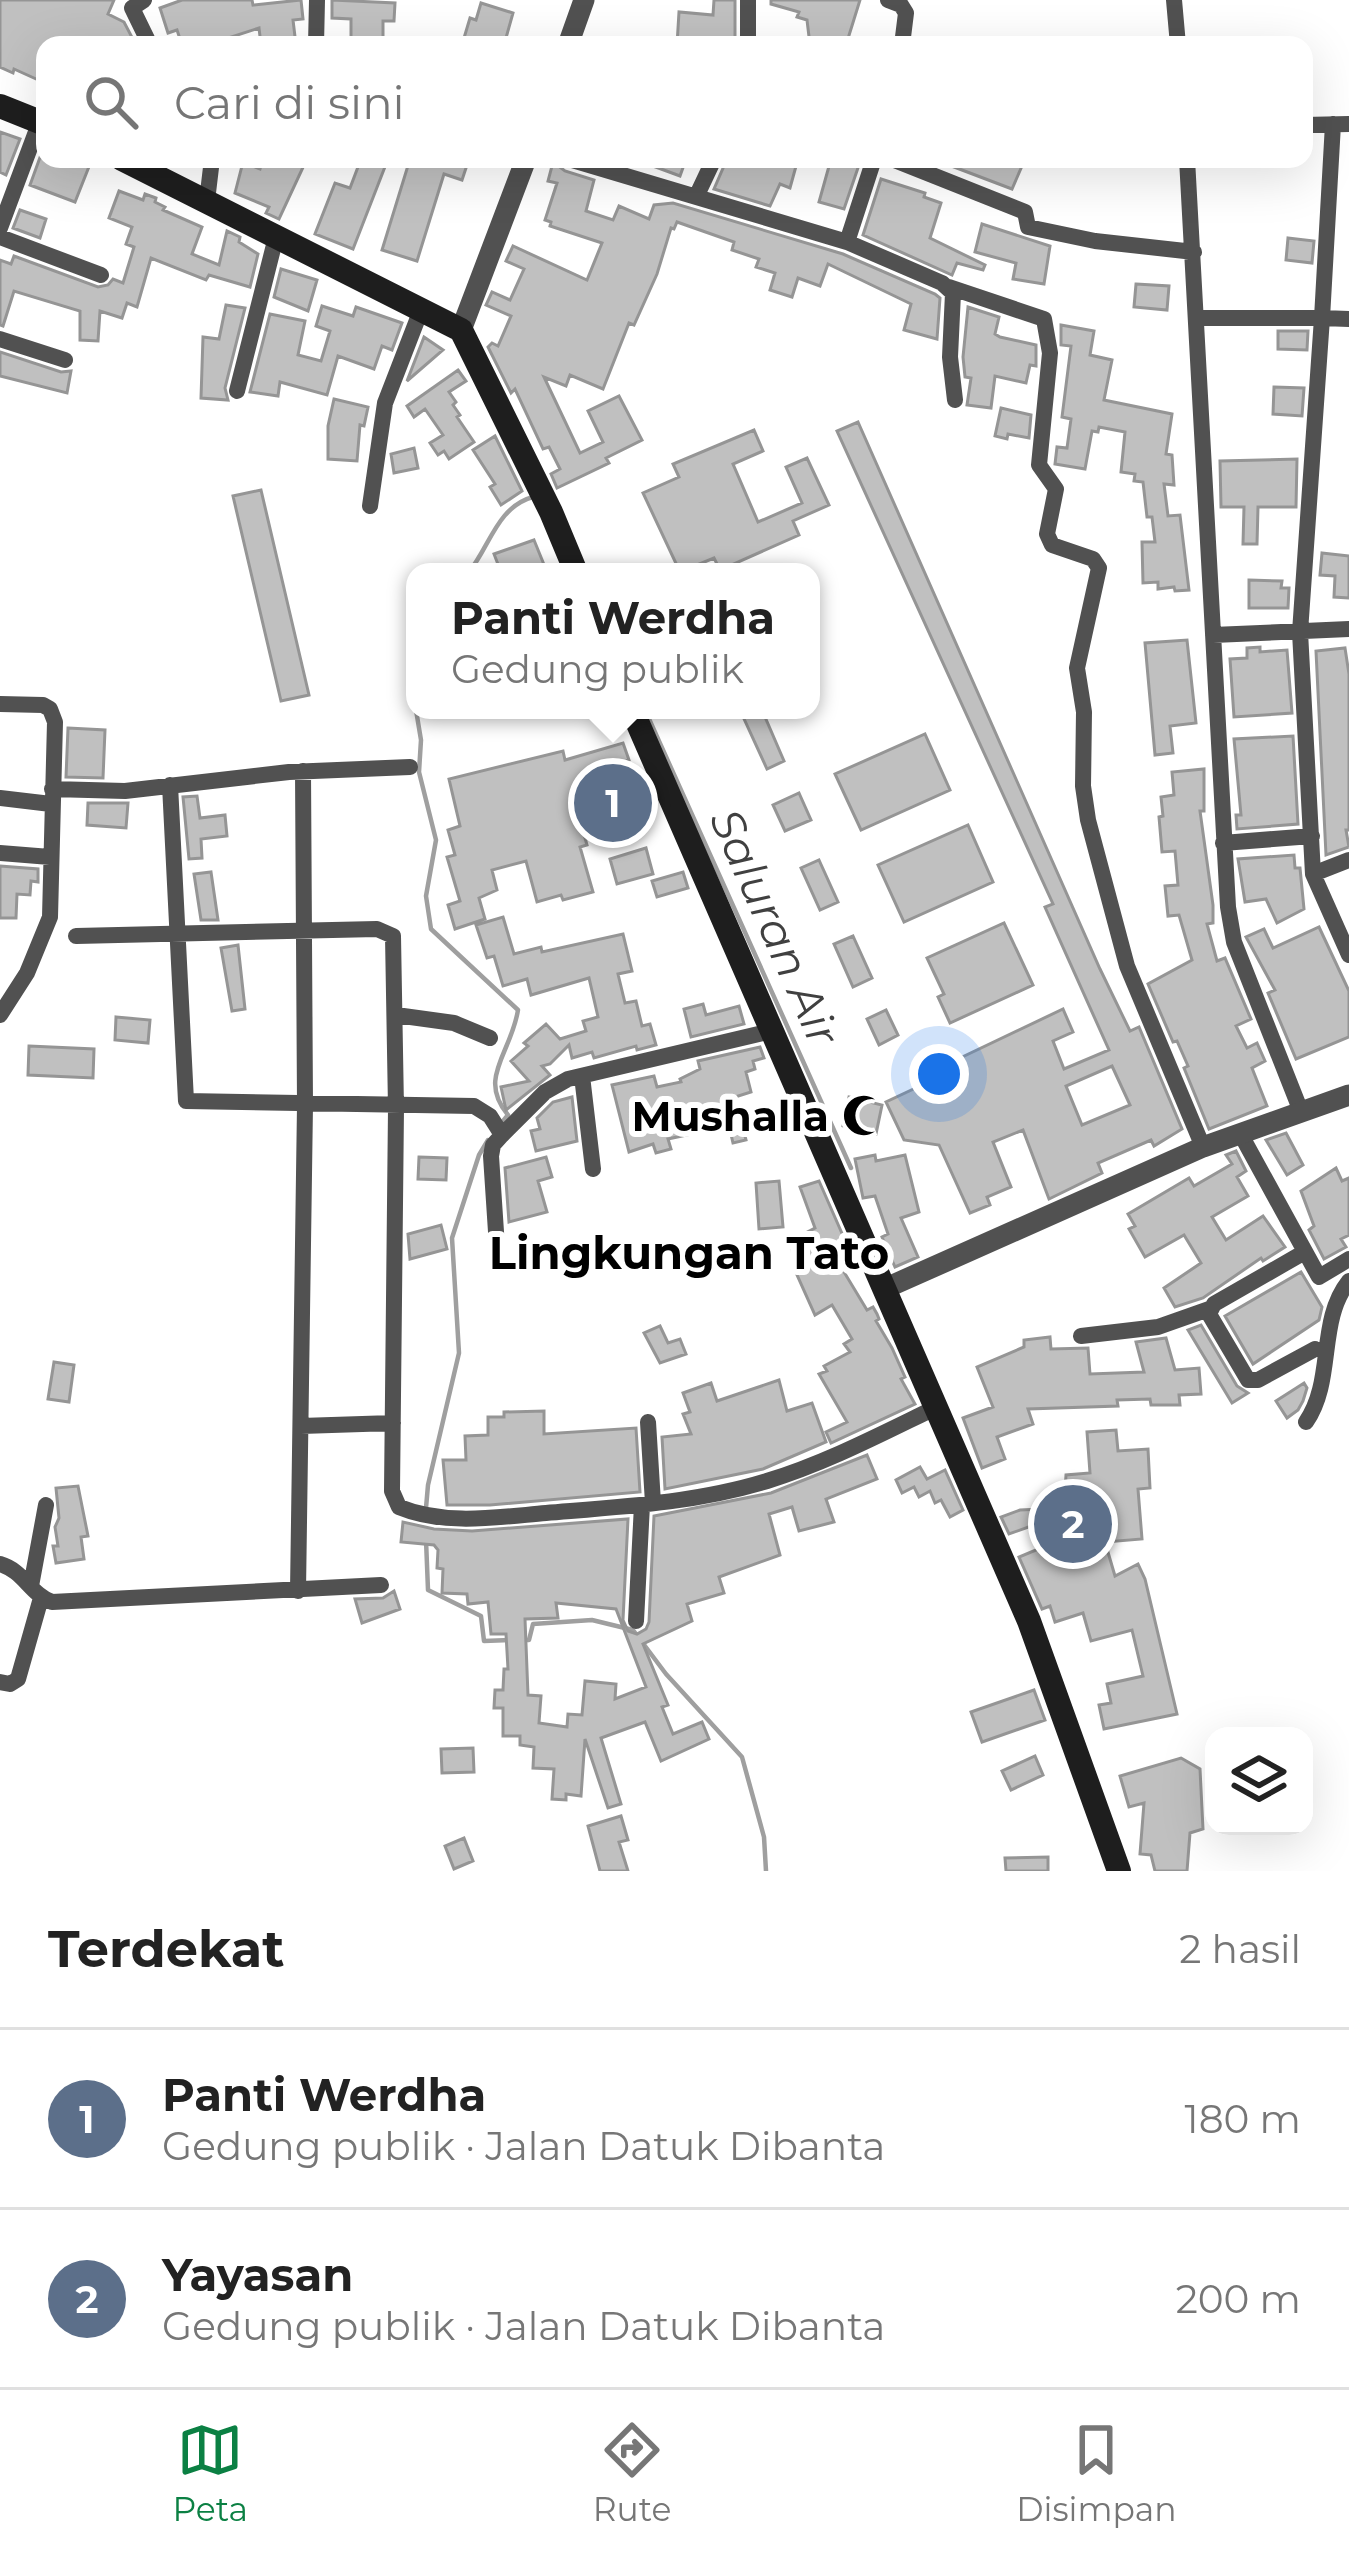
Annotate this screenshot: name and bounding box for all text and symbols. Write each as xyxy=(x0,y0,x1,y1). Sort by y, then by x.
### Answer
search box xyxy=(36,36,1313,168)
icon: search xyxy=(78,69,144,135)
text: Cari di sini xyxy=(174,75,405,130)
popup xyxy=(406,563,820,719)
text: Panti Werdha xyxy=(451,590,775,645)
text: Gedung publik xyxy=(451,645,744,693)
pin: 1 xyxy=(574,758,652,848)
water label: Saluran Air xyxy=(699,800,852,1054)
your location xyxy=(909,1044,969,1104)
place label: Mushalla xyxy=(632,1090,829,1142)
mosque icon: Mushalla xyxy=(840,1093,886,1139)
district label: Lingkungan Tato xyxy=(489,1225,889,1280)
pin: 2 xyxy=(1034,1479,1112,1569)
map controls xyxy=(1205,1727,1313,1835)
button: layers xyxy=(1205,1727,1313,1835)
text: Terdekat xyxy=(48,1918,284,1980)
text: 2 hasil xyxy=(1179,1925,1301,1973)
text: Panti Werdha xyxy=(162,2067,486,2122)
text: 1 xyxy=(79,2095,95,2143)
text: 180 m xyxy=(1185,2095,1301,2143)
text: Gedung publik · Jalan Datuk Dibanta xyxy=(162,2122,885,2170)
text: Yayasan xyxy=(162,2247,353,2302)
text: 2 xyxy=(75,2275,99,2323)
text: 200 m xyxy=(1176,2275,1301,2323)
text: Gedung publik · Jalan Datuk Dibanta xyxy=(162,2302,885,2350)
tab: Peta xyxy=(172,2417,248,2529)
tab: Rute xyxy=(593,2417,671,2529)
tab: Disimpan xyxy=(1016,2417,1177,2529)

